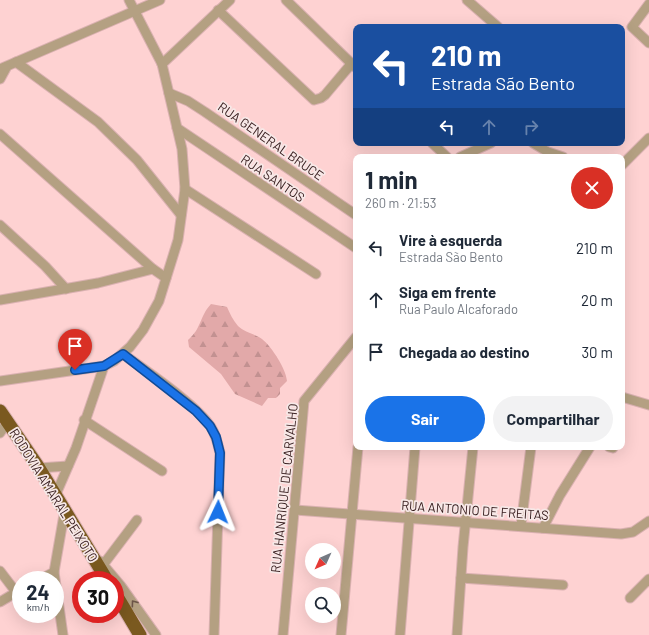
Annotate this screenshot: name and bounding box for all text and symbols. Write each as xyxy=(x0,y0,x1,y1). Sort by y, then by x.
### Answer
text: 210 m xyxy=(431,38,501,72)
icon: left xyxy=(365,40,417,92)
text: Estrada São Bento xyxy=(431,72,575,94)
street label: RUA GENERAL BRUCE xyxy=(215,98,327,184)
icon: left xyxy=(436,116,458,138)
icon: ahead xyxy=(478,116,500,138)
icon: right xyxy=(520,116,542,138)
street label: RUA SANTOS xyxy=(238,151,308,205)
text: 1 min xyxy=(365,165,418,194)
button: close xyxy=(571,167,613,209)
text: 260 m · 21:53 xyxy=(365,195,436,211)
text: Vire à esquerda xyxy=(399,231,502,249)
icon: left xyxy=(365,237,387,259)
text: 210 m xyxy=(576,239,613,257)
text: Estrada São Bento xyxy=(399,249,503,265)
text: Siga em frente xyxy=(399,283,496,301)
icon: ahead xyxy=(365,289,387,311)
text: 20 m xyxy=(581,291,613,309)
text: Rua Paulo Alcaforado xyxy=(399,301,518,317)
pin xyxy=(58,329,92,370)
icon: arrive xyxy=(64,335,86,357)
icon: arrive xyxy=(365,341,387,363)
text: Chegada ao destino xyxy=(399,343,530,361)
text: 30 m xyxy=(581,343,613,361)
button: Sair xyxy=(365,396,485,442)
button: Compartilhar xyxy=(493,396,613,442)
street label: RUA HANRIQUE DE CARVALHO xyxy=(267,403,301,573)
street label: RODOVIA AMARAL PEIXOTO xyxy=(6,425,102,565)
position arrow xyxy=(197,491,239,533)
street label: RUA ANTONIO DE FREITAS xyxy=(401,497,549,523)
north arrow xyxy=(305,543,341,579)
map controls xyxy=(305,543,341,623)
speed limit sign: 30 xyxy=(72,571,124,623)
text: 24 xyxy=(26,580,50,604)
button: search xyxy=(305,587,341,623)
text: km/h xyxy=(27,601,49,613)
one-way arrow xyxy=(132,601,139,608)

